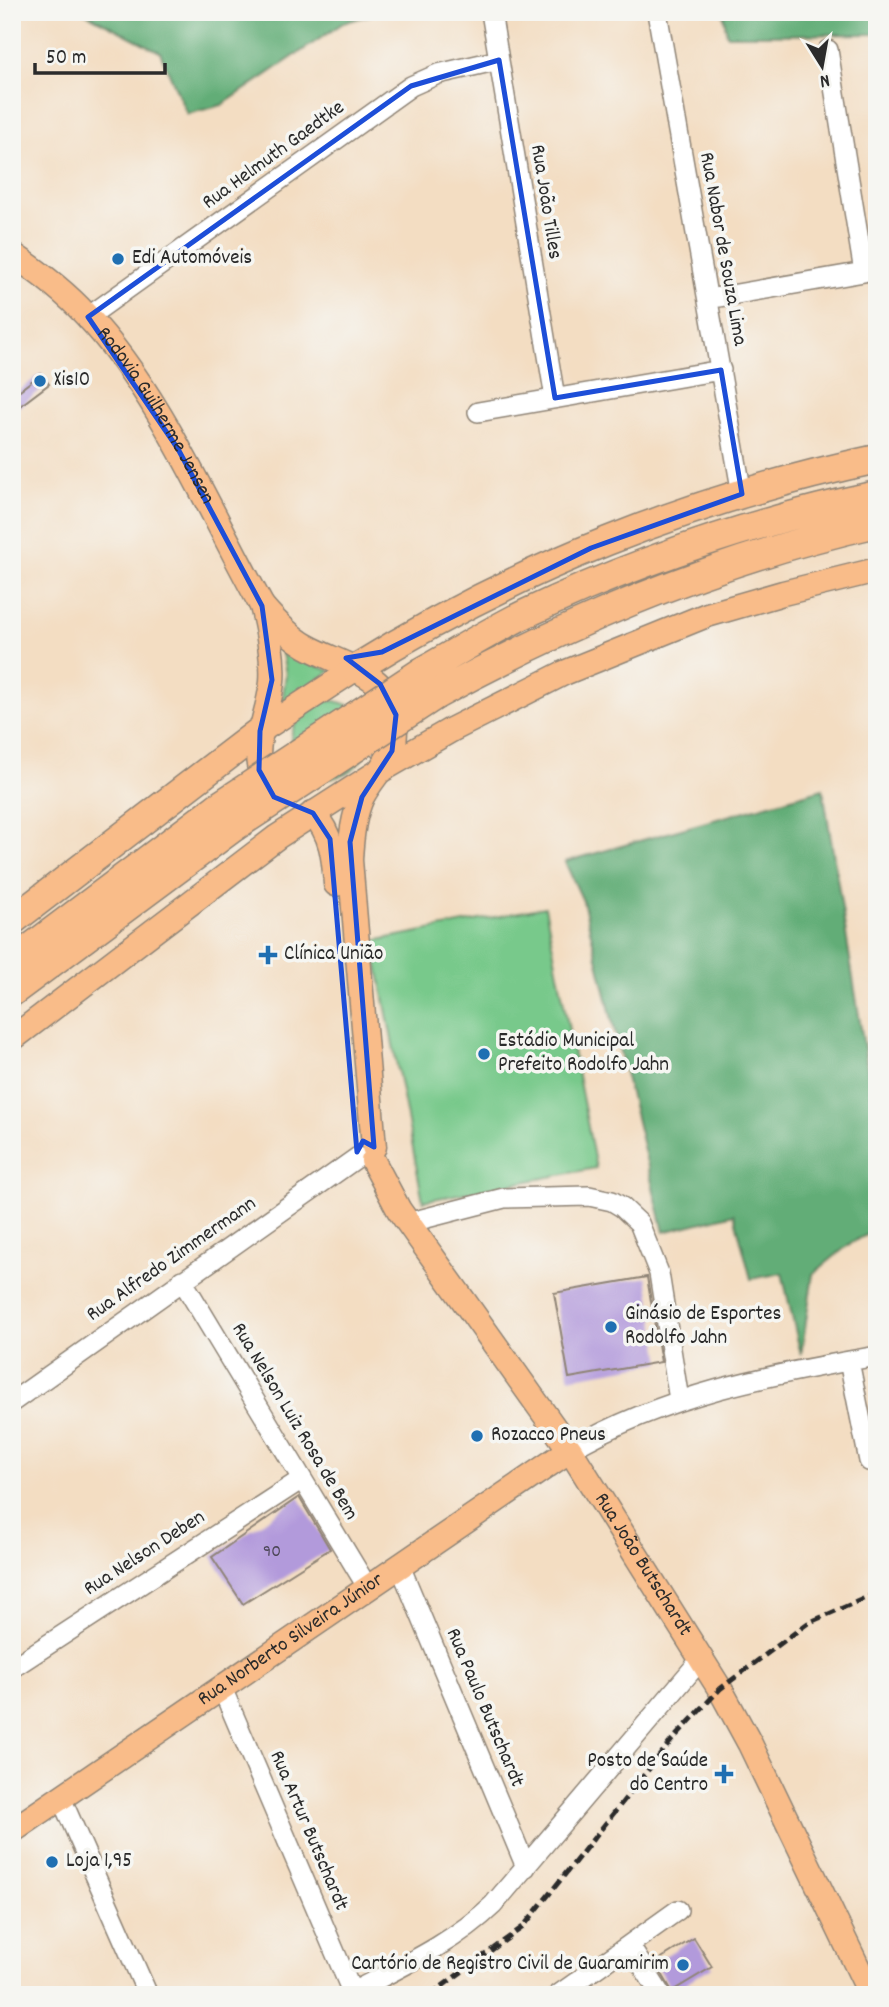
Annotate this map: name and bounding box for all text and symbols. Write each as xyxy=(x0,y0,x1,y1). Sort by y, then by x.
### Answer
scale bar xyxy=(35,32,164,76)
north arrow xyxy=(788,32,858,102)
text: 50 m xyxy=(46,44,86,74)
text: N xyxy=(817,65,832,93)
street label: Rua Helmuth Gaedtke xyxy=(197,94,351,218)
street label: Rua João Tilles xyxy=(521,142,569,262)
street label: Rua Nabor de Souza Lima xyxy=(690,150,754,349)
place label: Edi Automóveis xyxy=(132,244,252,274)
marker: Edi Automóveis xyxy=(110,251,126,267)
street label: Rodovia Guilherme Jensen xyxy=(88,321,221,510)
place label: Xis10 xyxy=(54,366,90,396)
marker: Xis10 xyxy=(32,373,48,389)
place label: Clínica União xyxy=(284,940,383,970)
marker: Clínica União xyxy=(258,945,278,965)
place label: Estádio Municipal Prefeito Rodolfo Jahn xyxy=(498,1027,669,1081)
marker: Estádio Municipal Prefeito Rodolfo Jahn xyxy=(476,1046,492,1062)
street label: Rua Alfredo Zimmermann xyxy=(81,1190,263,1330)
place label: Ginásio de Esportes Rodolfo Jahn xyxy=(625,1300,781,1354)
street label: Rua Nelson Luiz Rosa de Bem xyxy=(223,1317,365,1527)
marker: Ginásio de Esportes Rodolfo Jahn xyxy=(603,1319,619,1335)
place label: Rozacco Pneus xyxy=(491,1421,606,1451)
marker: Rozacco Pneus xyxy=(469,1428,485,1444)
street label: Rua João Butschardt xyxy=(586,1487,699,1643)
street label: Rua Nelson Deben xyxy=(78,1503,212,1605)
house number: 90 xyxy=(263,1540,281,1565)
street label: Rua Norberto Silveira Júnior xyxy=(192,1566,390,1715)
street label: Rua Paulo Butschardt xyxy=(437,1624,531,1793)
street label: Rua Artur Butschardt xyxy=(261,1746,355,1916)
place label: Posto de Saúde do Centro xyxy=(587,1747,708,1801)
marker: Posto de Saúde do Centro xyxy=(714,1764,734,1784)
place label: Loja 1,95 xyxy=(66,1847,132,1877)
marker: Loja 1,95 xyxy=(44,1854,60,1870)
place label: Cartório de Registro Civil de Guaramirim xyxy=(351,1950,669,1980)
marker: Cartório de Registro Civil de Guaramirim xyxy=(675,1957,691,1973)

